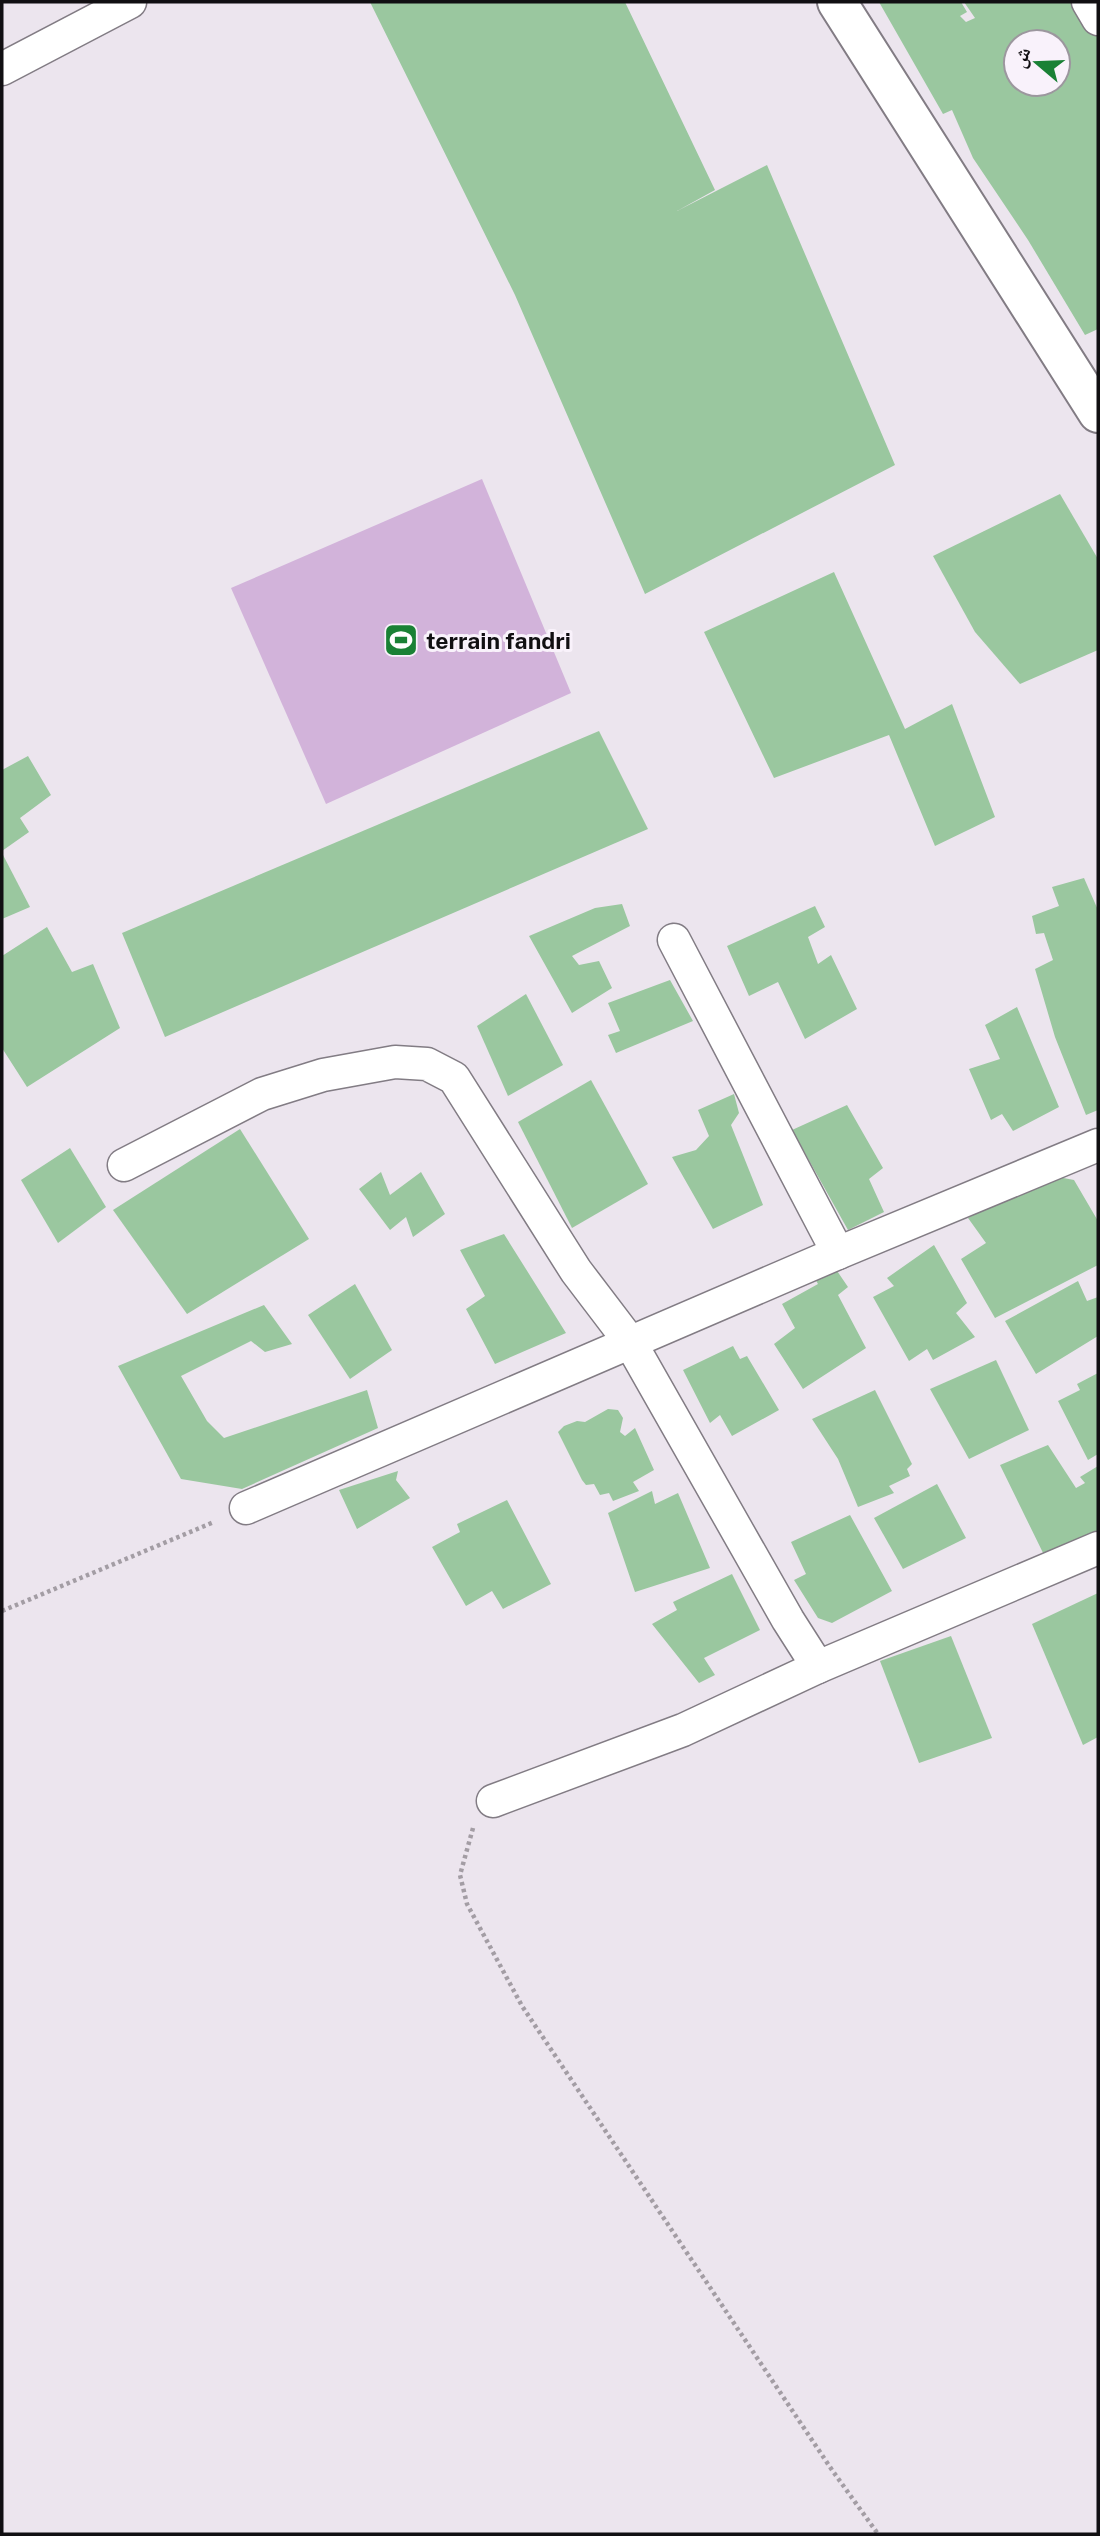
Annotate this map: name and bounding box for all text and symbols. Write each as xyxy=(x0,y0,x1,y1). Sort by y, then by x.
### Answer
north arrow xyxy=(1002,28,1072,98)
text: ش xyxy=(1007,44,1036,71)
sports icon: terrain fandri xyxy=(382,621,420,659)
place label: terrain fandri xyxy=(426,627,571,654)

